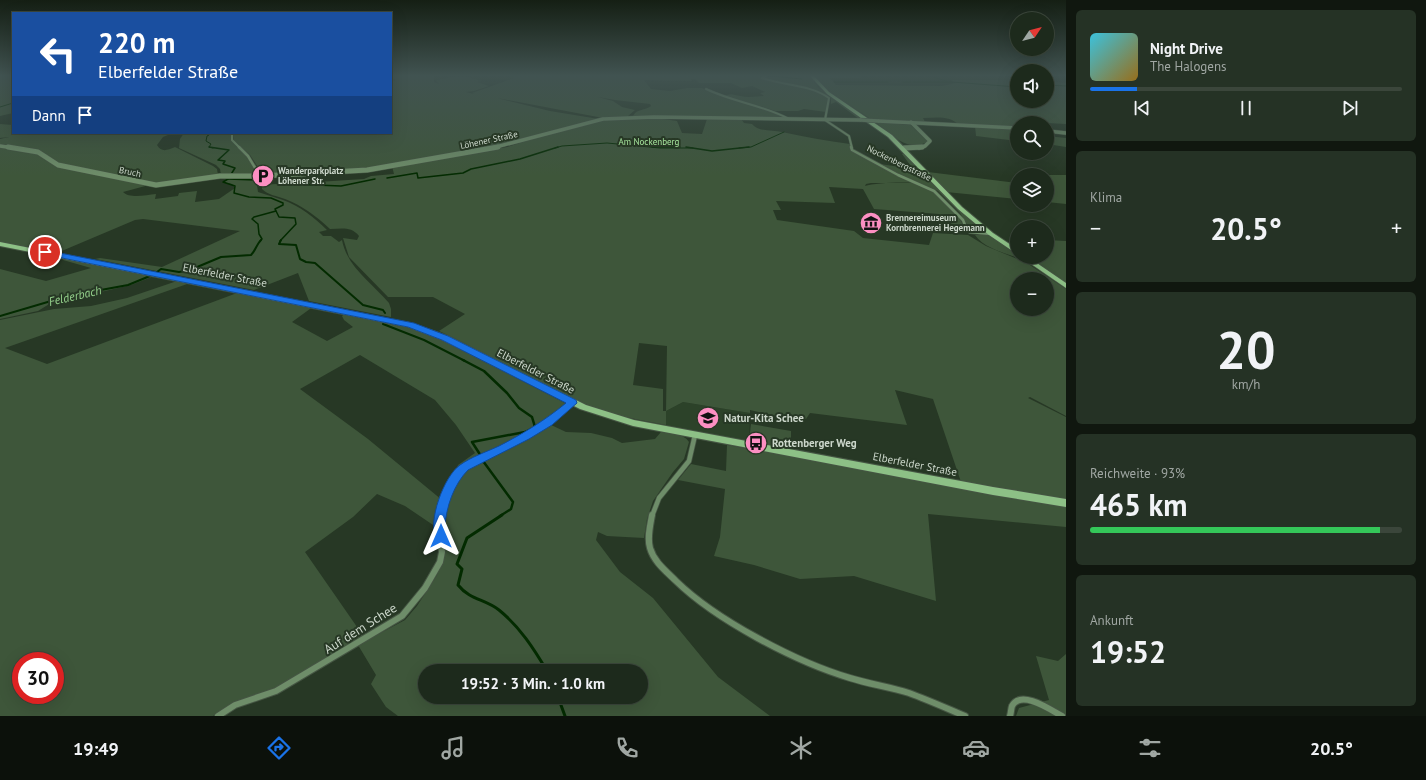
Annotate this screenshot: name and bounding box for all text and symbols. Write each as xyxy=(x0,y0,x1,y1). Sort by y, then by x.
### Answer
north arrow xyxy=(1010,12,1054,56)
map controls xyxy=(1010,12,1054,316)
text: 220 m xyxy=(98,24,175,61)
icon: left xyxy=(32,28,84,80)
text: Night Drive xyxy=(1150,39,1223,58)
text: The Halogens xyxy=(1150,58,1227,75)
text: Elberfelder Straße xyxy=(98,60,238,83)
button: sound xyxy=(1010,64,1054,108)
icon: previous xyxy=(1131,97,1153,119)
icon: pause xyxy=(1235,97,1257,119)
icon: next xyxy=(1339,97,1361,119)
icon: arrive xyxy=(74,104,96,126)
text: Dann xyxy=(32,106,66,125)
button: search xyxy=(1010,116,1054,160)
street label: Löhener Straße xyxy=(459,128,519,151)
park label: Am Nockenberg xyxy=(619,136,680,147)
street label: Nockenbergstraße xyxy=(865,142,934,183)
parking icon: Wanderparkplatz Löhener Str. xyxy=(250,163,276,189)
street label: Bruch xyxy=(118,164,142,179)
place label: Wanderparkplatz Löhener Str. xyxy=(278,165,343,186)
button: layers xyxy=(1010,168,1054,212)
text: Klima xyxy=(1090,189,1122,206)
text: 20.5° xyxy=(1210,209,1282,248)
museum icon: Brennereimuseum Kornbrennerei Hegemann xyxy=(858,210,884,236)
place label: Brennereimuseum Kornbrennerei Hegemann xyxy=(886,212,985,233)
text: − xyxy=(1090,214,1101,242)
text: + xyxy=(1391,214,1402,242)
button: + xyxy=(1010,220,1054,264)
pin xyxy=(28,235,62,269)
icon: arrive xyxy=(34,241,56,263)
street label: Elberfelder Straße xyxy=(182,260,269,290)
button: − xyxy=(1010,272,1054,316)
water label: Felderbach xyxy=(47,282,103,309)
text: 20 xyxy=(1217,316,1275,383)
street label: Elberfelder Straße xyxy=(495,345,578,397)
text: km/h xyxy=(1232,376,1260,393)
school or university icon: Natur-Kita Schee xyxy=(695,405,721,431)
place label: Natur-Kita Schee xyxy=(724,411,804,425)
bus stop icon: Rottenberger Weg xyxy=(743,430,769,456)
place label: Rottenberger Weg xyxy=(772,436,857,450)
street label: Elberfelder Straße xyxy=(872,449,959,479)
text: Reichweite · 93% xyxy=(1090,465,1185,482)
text: 465 km xyxy=(1090,485,1188,524)
position arrow xyxy=(420,515,462,557)
street label: Auf dem Schee xyxy=(321,599,400,658)
text: Ankunft xyxy=(1090,612,1133,629)
text: 19:52 xyxy=(1090,632,1166,671)
speed limit sign: 30 xyxy=(12,652,64,704)
text: 19:52 · 3 Min. · 1.0 km xyxy=(461,674,605,693)
icon: directions xyxy=(265,734,293,762)
icon: music xyxy=(439,734,467,762)
icon: phone xyxy=(613,734,641,762)
icon: climate xyxy=(787,734,815,762)
icon: car xyxy=(962,734,990,762)
icon: filters xyxy=(1136,734,1164,762)
text: 19:49 xyxy=(73,737,119,760)
text: 20.5° xyxy=(1310,737,1353,760)

